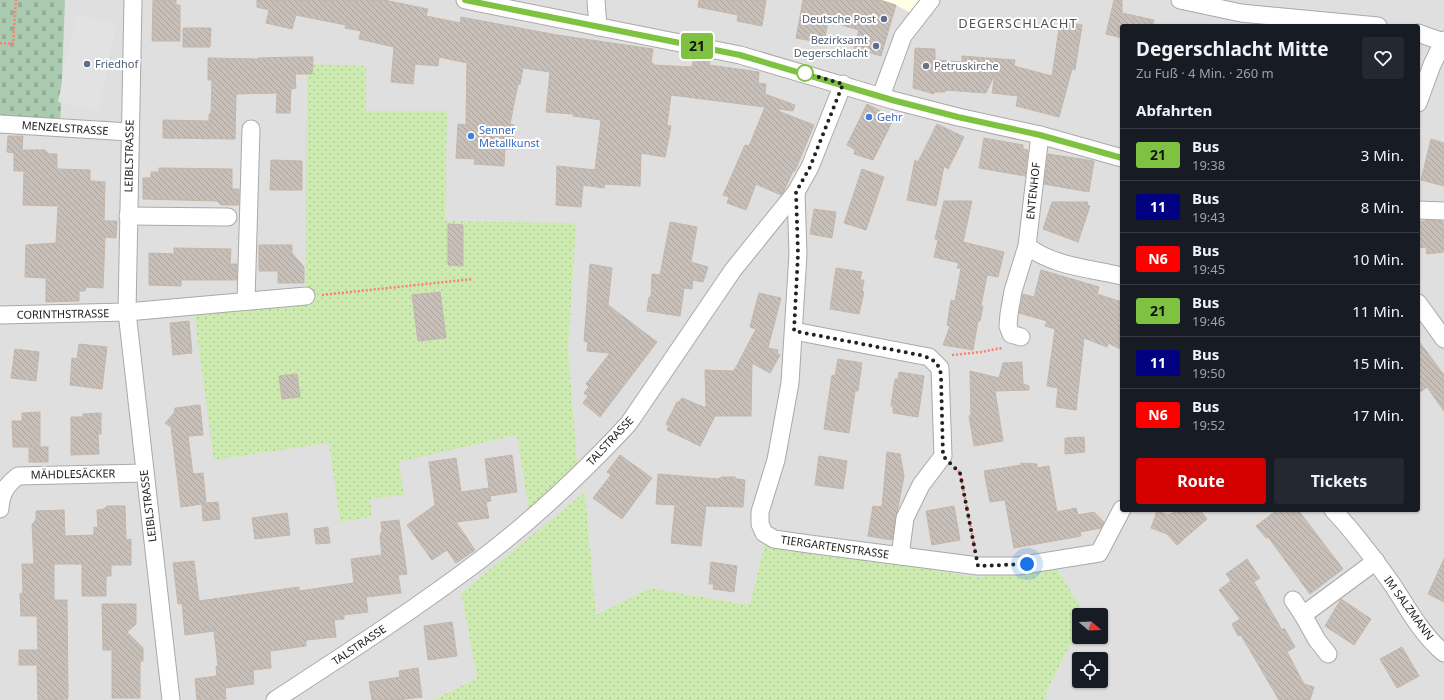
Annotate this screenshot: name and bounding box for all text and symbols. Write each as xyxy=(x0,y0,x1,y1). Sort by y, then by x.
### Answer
place label: Deutsche Post xyxy=(802,11,876,26)
marker: Deutsche Post xyxy=(879,14,889,24)
district label: DEGERSCHLACHT xyxy=(958,14,1078,32)
place label: Bezirksamt Degerschlacht xyxy=(794,32,868,60)
line badge: 21 xyxy=(679,33,715,59)
text: 21 xyxy=(689,36,705,55)
text: Degerschlacht Mitte xyxy=(1136,36,1329,62)
button: heart xyxy=(1362,37,1404,79)
marker: Bezirksamt Degerschlacht xyxy=(871,41,881,51)
place label: Friedhof xyxy=(95,56,140,71)
place label: Petruskirche xyxy=(934,58,999,73)
marker: Friedhof xyxy=(82,59,92,69)
marker: Petruskirche xyxy=(921,61,931,71)
unlabelled marker xyxy=(796,64,814,82)
text: Zu Fuß · 4 Min. · 260 m xyxy=(1136,64,1274,82)
text: Abfahrten xyxy=(1136,100,1212,120)
place label: Gehr xyxy=(877,109,903,124)
marker: Gehr xyxy=(864,112,874,122)
street label: MENZELSTRASSE xyxy=(21,117,109,138)
street label: LEIBLSTRASSE xyxy=(120,119,137,192)
place label: Senner Metallkunst xyxy=(479,122,540,150)
marker: Senner Metallkunst xyxy=(466,131,476,141)
text: Bus xyxy=(1192,136,1219,156)
text: 21 xyxy=(1150,145,1166,164)
text: 3 Min. xyxy=(1361,145,1404,165)
text: 19:38 xyxy=(1192,156,1225,174)
street label: ENTENHOF xyxy=(1022,161,1043,220)
text: Bus xyxy=(1192,188,1219,208)
text: 11 xyxy=(1150,197,1166,216)
text: 8 Min. xyxy=(1361,197,1404,217)
text: 19:43 xyxy=(1192,208,1225,226)
text: Bus xyxy=(1192,240,1219,260)
text: N6 xyxy=(1148,249,1168,268)
text: 10 Min. xyxy=(1352,249,1404,269)
text: 19:45 xyxy=(1192,260,1225,278)
text: Bus xyxy=(1192,292,1219,312)
text: 21 xyxy=(1150,301,1166,320)
text: 11 Min. xyxy=(1352,301,1404,321)
street label: CORINTHSTRASSE xyxy=(16,305,109,322)
text: 19:46 xyxy=(1192,312,1225,330)
text: Bus xyxy=(1192,344,1219,364)
text: 11 xyxy=(1150,353,1166,372)
text: 15 Min. xyxy=(1352,353,1404,373)
text: 19:50 xyxy=(1192,364,1225,382)
text: Bus xyxy=(1192,396,1219,416)
text: N6 xyxy=(1148,405,1168,424)
text: 17 Min. xyxy=(1352,405,1404,425)
street label: TALSTRASSE xyxy=(583,413,636,469)
text: 19:52 xyxy=(1192,416,1225,434)
button: Route xyxy=(1136,458,1266,504)
button: Tickets xyxy=(1274,458,1404,504)
street label: MÄHDLESÄCKER xyxy=(31,465,116,482)
street label: LEIBLSTRASSE xyxy=(136,469,159,543)
street label: TIERGARTENSTRASSE xyxy=(780,531,890,562)
your location xyxy=(1017,554,1037,574)
street label: IM SALZMANN xyxy=(1381,573,1438,643)
north arrow xyxy=(1072,608,1108,644)
map controls xyxy=(1072,608,1108,688)
street label: TALSTRASSE xyxy=(329,621,389,668)
button: locate xyxy=(1072,652,1108,688)

